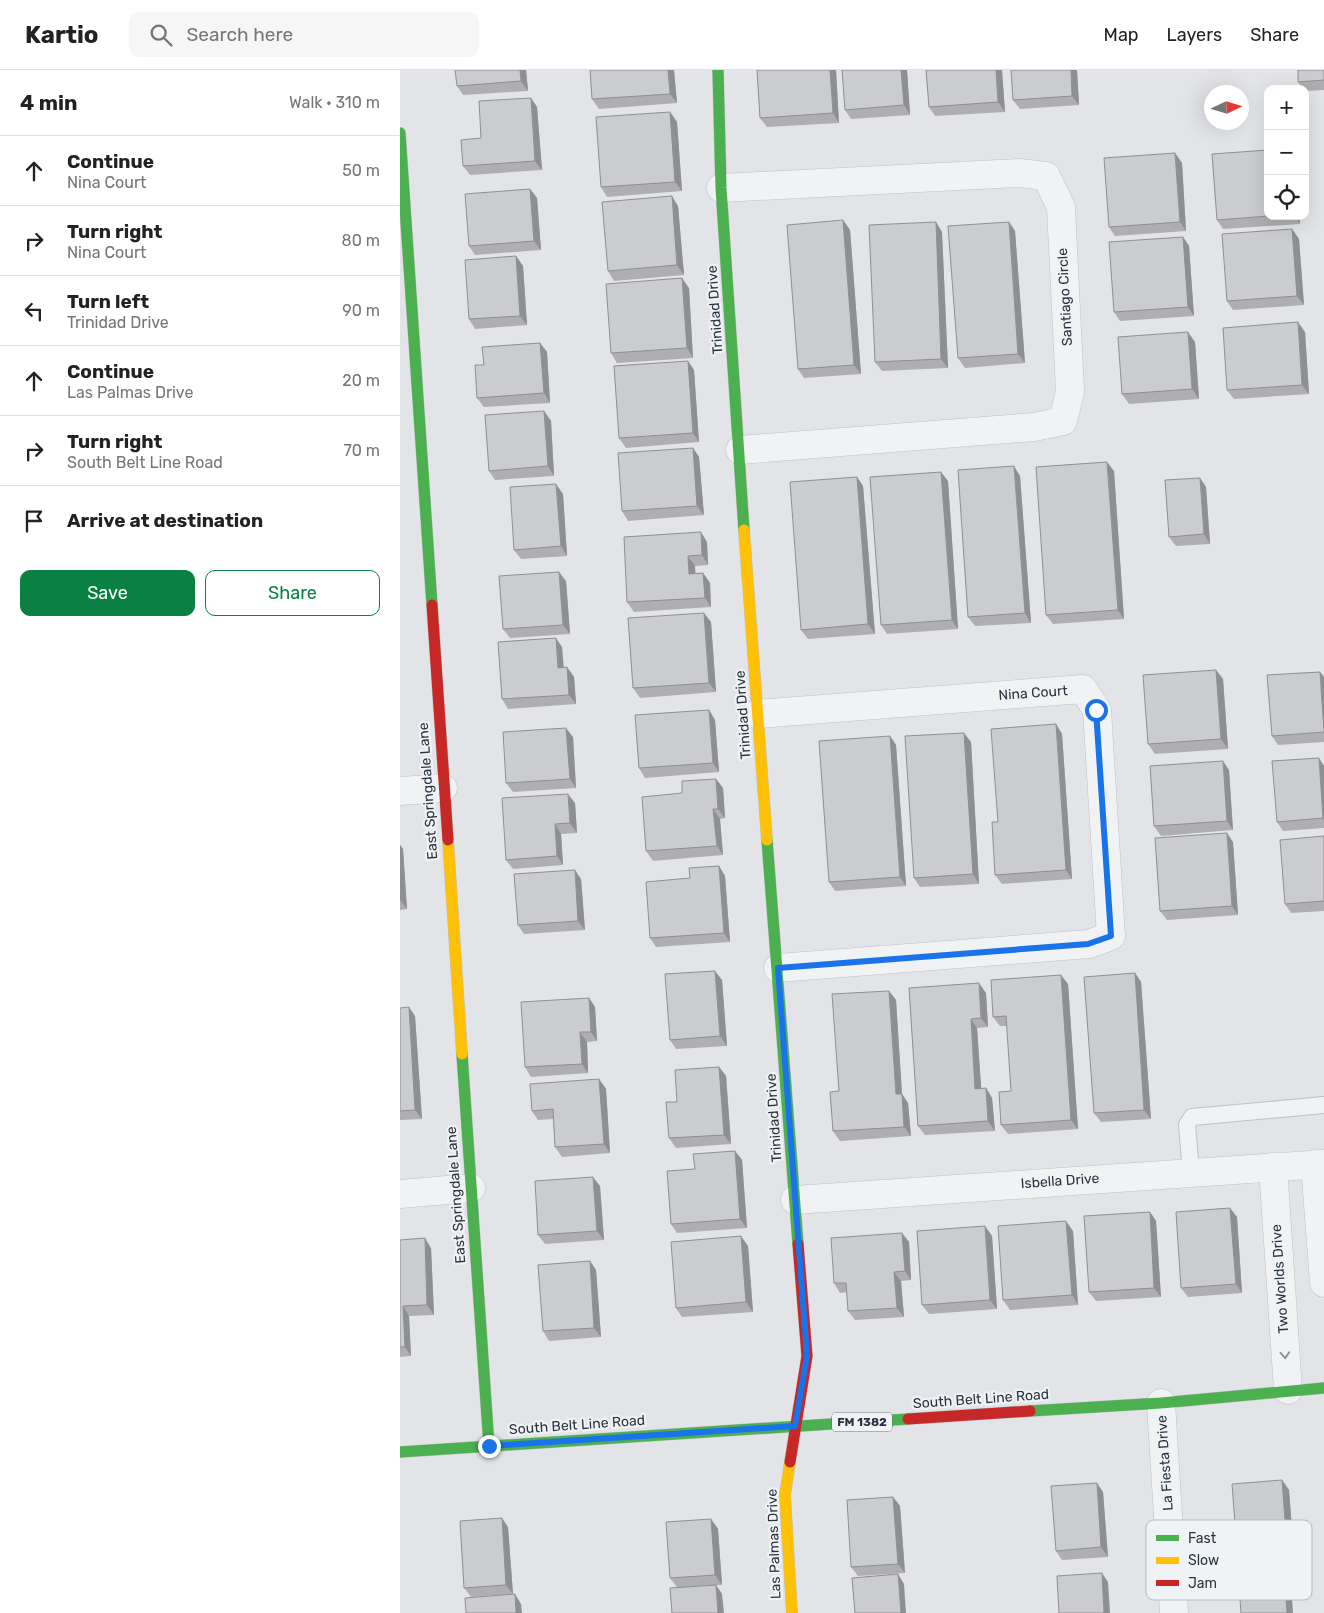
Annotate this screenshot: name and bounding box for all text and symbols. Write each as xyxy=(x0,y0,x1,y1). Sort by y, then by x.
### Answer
search box xyxy=(129,12,479,57)
text: Kartio xyxy=(25,21,99,49)
icon: search xyxy=(147,21,175,49)
text: Search here xyxy=(187,23,293,46)
text: Map xyxy=(1104,24,1139,46)
text: Layers xyxy=(1167,24,1222,46)
text: Share xyxy=(1250,24,1299,46)
north arrow xyxy=(1204,85,1249,130)
map controls xyxy=(1264,85,1309,220)
button: + xyxy=(1264,85,1309,130)
text: 4 min xyxy=(20,90,78,115)
text: Walk · 310 m xyxy=(289,93,380,112)
button: − xyxy=(1264,130,1309,175)
text: Continue xyxy=(67,150,154,173)
icon: ahead xyxy=(20,157,48,185)
text: 50 m xyxy=(342,161,380,180)
text: Nina Court xyxy=(67,173,146,192)
button: locate xyxy=(1264,175,1309,220)
text: Turn right xyxy=(67,220,162,243)
icon: right xyxy=(20,227,48,255)
text: 80 m xyxy=(342,231,380,250)
text: Nina Court xyxy=(67,243,146,262)
street label: Santiago Circle xyxy=(1054,247,1076,346)
street label: Trinidad Drive xyxy=(703,265,727,355)
text: Turn left xyxy=(67,290,149,313)
icon: left xyxy=(20,297,48,325)
text: 90 m xyxy=(342,301,380,320)
text: Trinidad Drive xyxy=(67,313,169,332)
text: Continue xyxy=(67,360,154,383)
icon: ahead xyxy=(20,367,48,395)
text: 20 m xyxy=(342,371,380,390)
text: Las Palmas Drive xyxy=(67,383,193,402)
text: Turn right xyxy=(67,430,162,453)
icon: right xyxy=(20,437,48,465)
text: 70 m xyxy=(343,441,380,460)
text: South Belt Line Road xyxy=(67,453,223,472)
icon: arrive xyxy=(20,507,48,535)
text: Arrive at destination xyxy=(67,509,263,532)
button: Save xyxy=(20,570,195,616)
button: Share xyxy=(205,570,380,616)
street label: Trinidad Drive xyxy=(731,670,755,760)
street label: Nina Court xyxy=(998,682,1069,704)
route start xyxy=(1085,699,1108,722)
street label: East Springdale Lane xyxy=(415,722,441,860)
street label: Trinidad Drive xyxy=(762,1073,786,1163)
street label: East Springdale Lane xyxy=(443,1126,469,1264)
street label: Isbella Drive xyxy=(1020,1170,1100,1192)
street label: Two Worlds Drive xyxy=(1268,1224,1292,1334)
one-way arrow xyxy=(1280,1351,1291,1359)
street label: South Belt Line Road xyxy=(912,1386,1050,1412)
street label: South Belt Line Road xyxy=(508,1412,646,1438)
road number: FM 1382 xyxy=(832,1412,892,1431)
street label: La Fiesta Drive xyxy=(1153,1414,1177,1511)
route end xyxy=(478,1435,501,1458)
street label: Las Palmas Drive xyxy=(764,1488,784,1600)
legend xyxy=(1146,1520,1312,1600)
text: Fast xyxy=(1188,1530,1217,1547)
text: Slow xyxy=(1188,1552,1219,1569)
text: Jam xyxy=(1188,1575,1217,1592)

